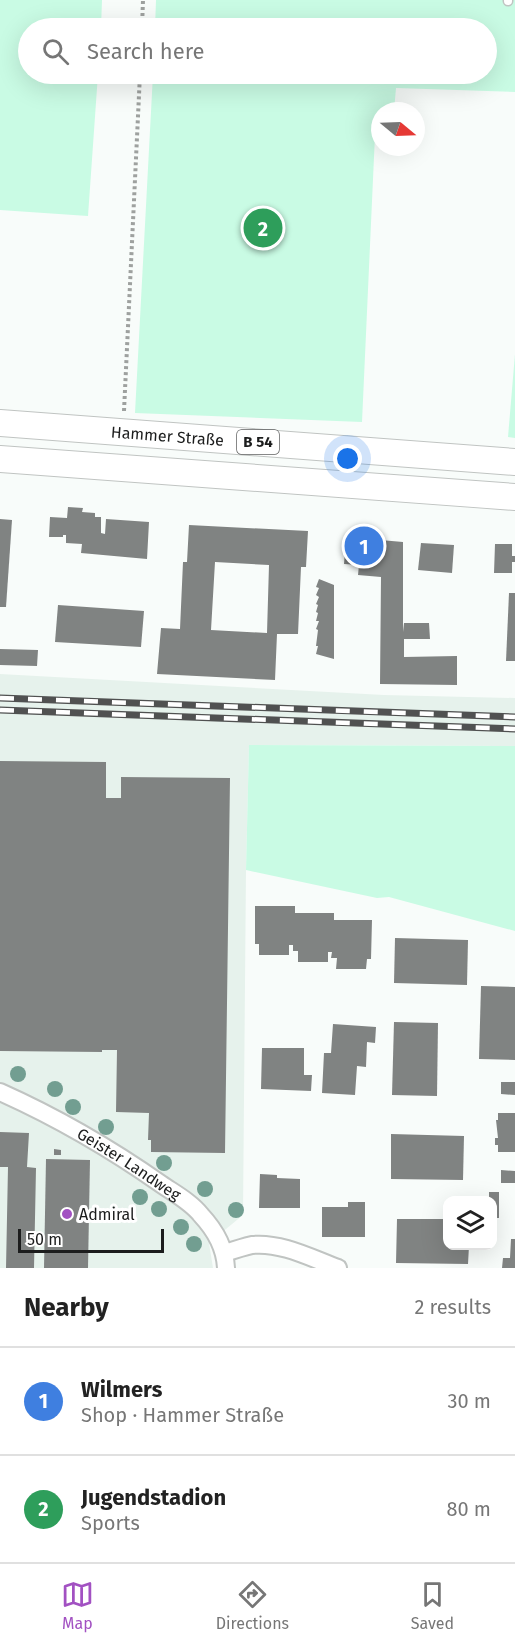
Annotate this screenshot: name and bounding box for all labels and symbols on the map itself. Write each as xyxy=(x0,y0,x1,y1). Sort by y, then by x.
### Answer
north arrow xyxy=(371,102,425,156)
pin: 2 xyxy=(244,206,282,250)
street label: Hammer Straße xyxy=(110,422,225,449)
road number: B 54 xyxy=(237,430,279,454)
your location xyxy=(333,444,362,473)
pin: 1 xyxy=(344,524,384,568)
street label: Geister Landweg xyxy=(74,1124,185,1204)
place label: Admiral xyxy=(79,1205,135,1224)
marker: Admiral xyxy=(60,1207,74,1221)
scale bar xyxy=(18,1226,164,1254)

